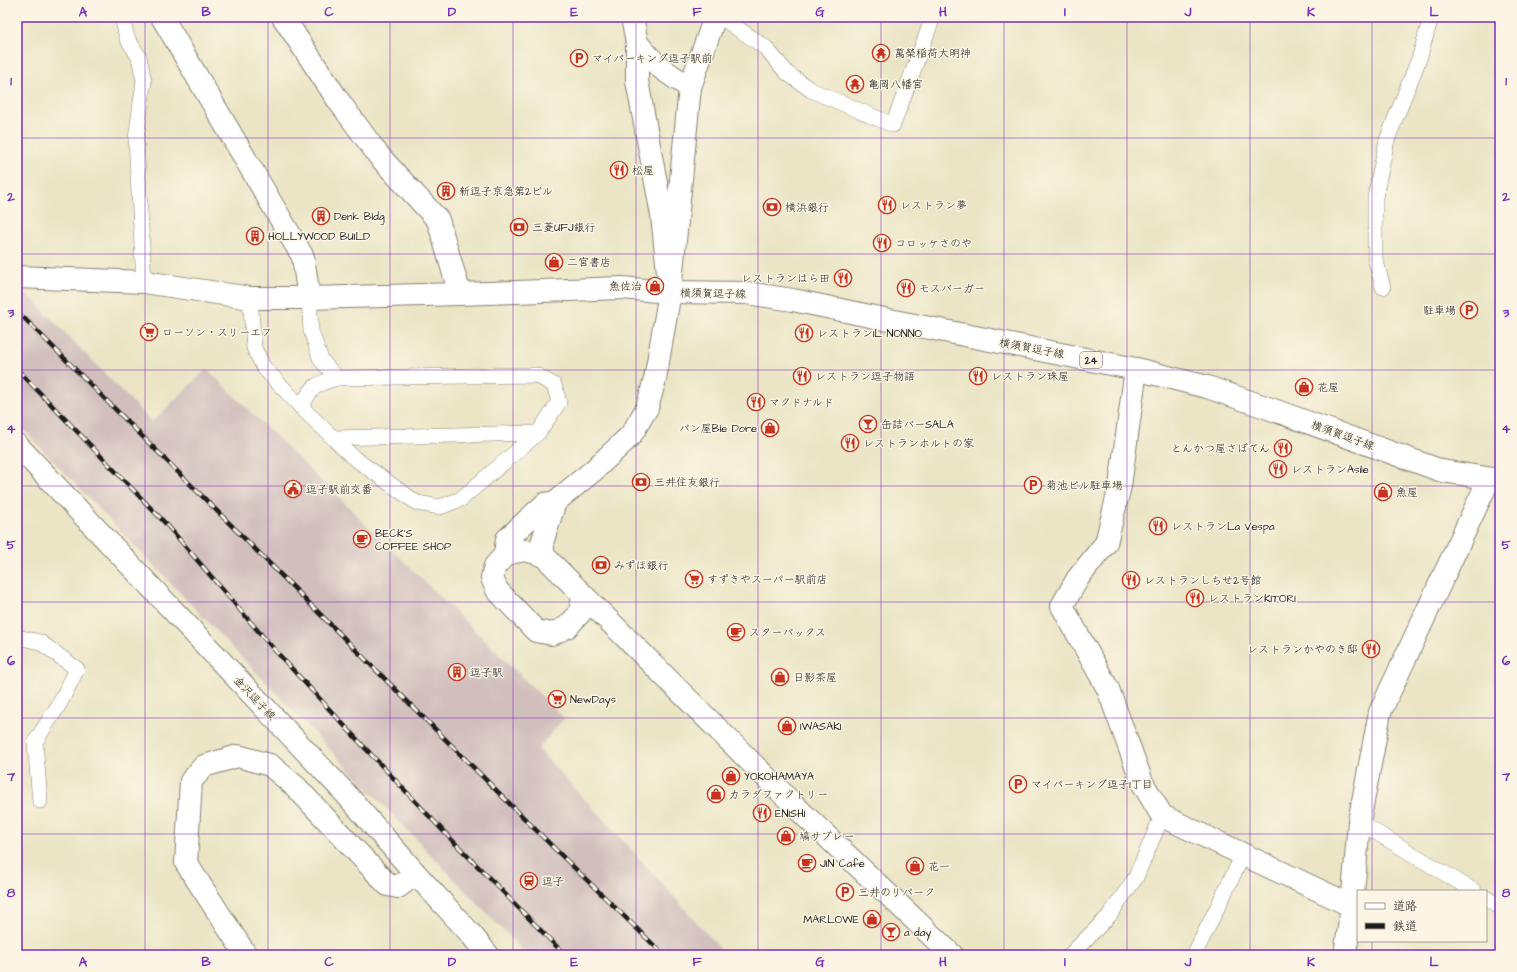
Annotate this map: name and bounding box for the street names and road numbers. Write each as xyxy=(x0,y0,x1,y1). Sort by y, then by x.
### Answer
street label: 横須賀逗子線 xyxy=(680,285,746,302)
street label: 横須賀逗子線 xyxy=(998,335,1066,362)
road number: 24 xyxy=(1080,352,1102,368)
street label: 横須賀逗子線 xyxy=(1309,417,1376,454)
street label: 金沢逗子線 xyxy=(230,673,279,724)

